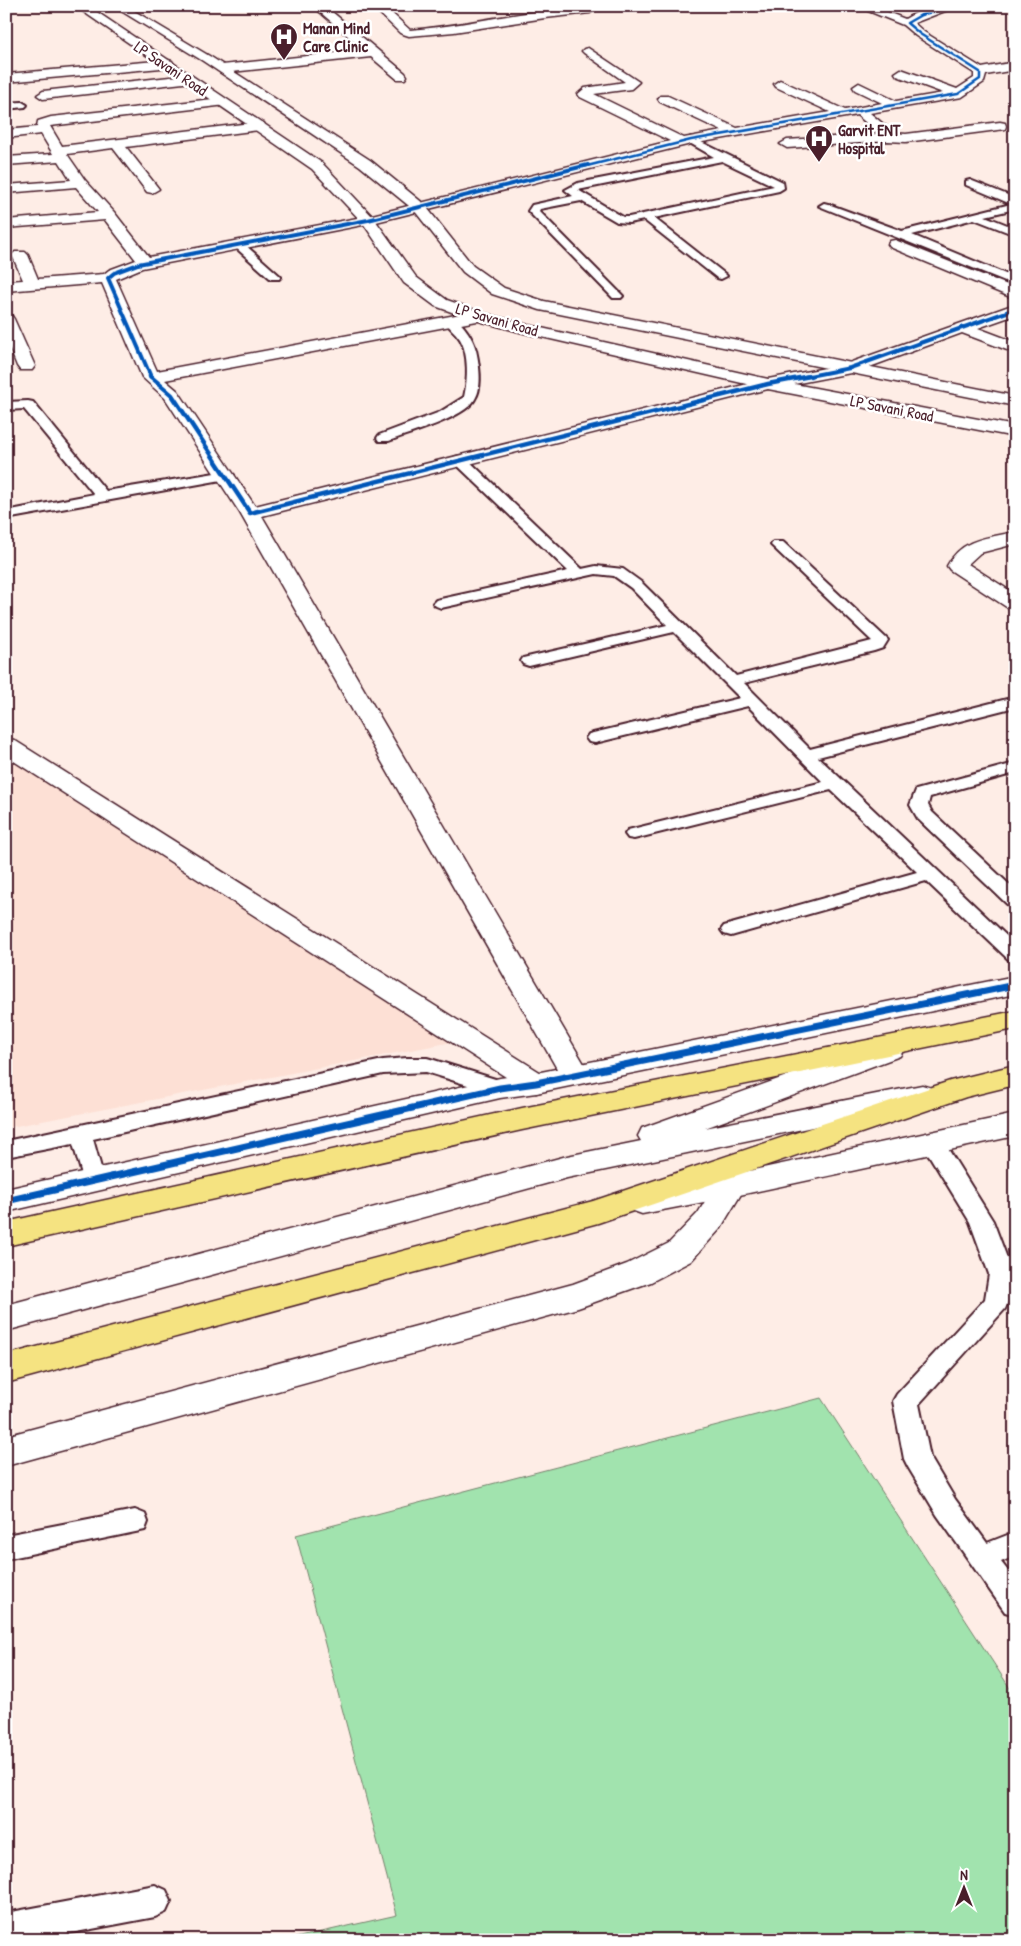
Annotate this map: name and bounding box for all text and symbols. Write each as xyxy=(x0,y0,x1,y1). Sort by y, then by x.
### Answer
place label: Manan Mind Care Clinic xyxy=(303,17,371,57)
hospital icon: Manan Mind Care Clinic xyxy=(269,22,299,61)
street label: LP Savani Road xyxy=(130,35,212,101)
place label: Garvit ENT Hospital xyxy=(838,119,901,160)
hospital icon: Garvit ENT Hospital xyxy=(804,124,834,163)
street label: LP Savani Road xyxy=(453,297,541,341)
street label: LP Savani Road xyxy=(849,389,935,427)
north arrow xyxy=(938,1864,988,1914)
text: N xyxy=(960,1865,968,1884)

